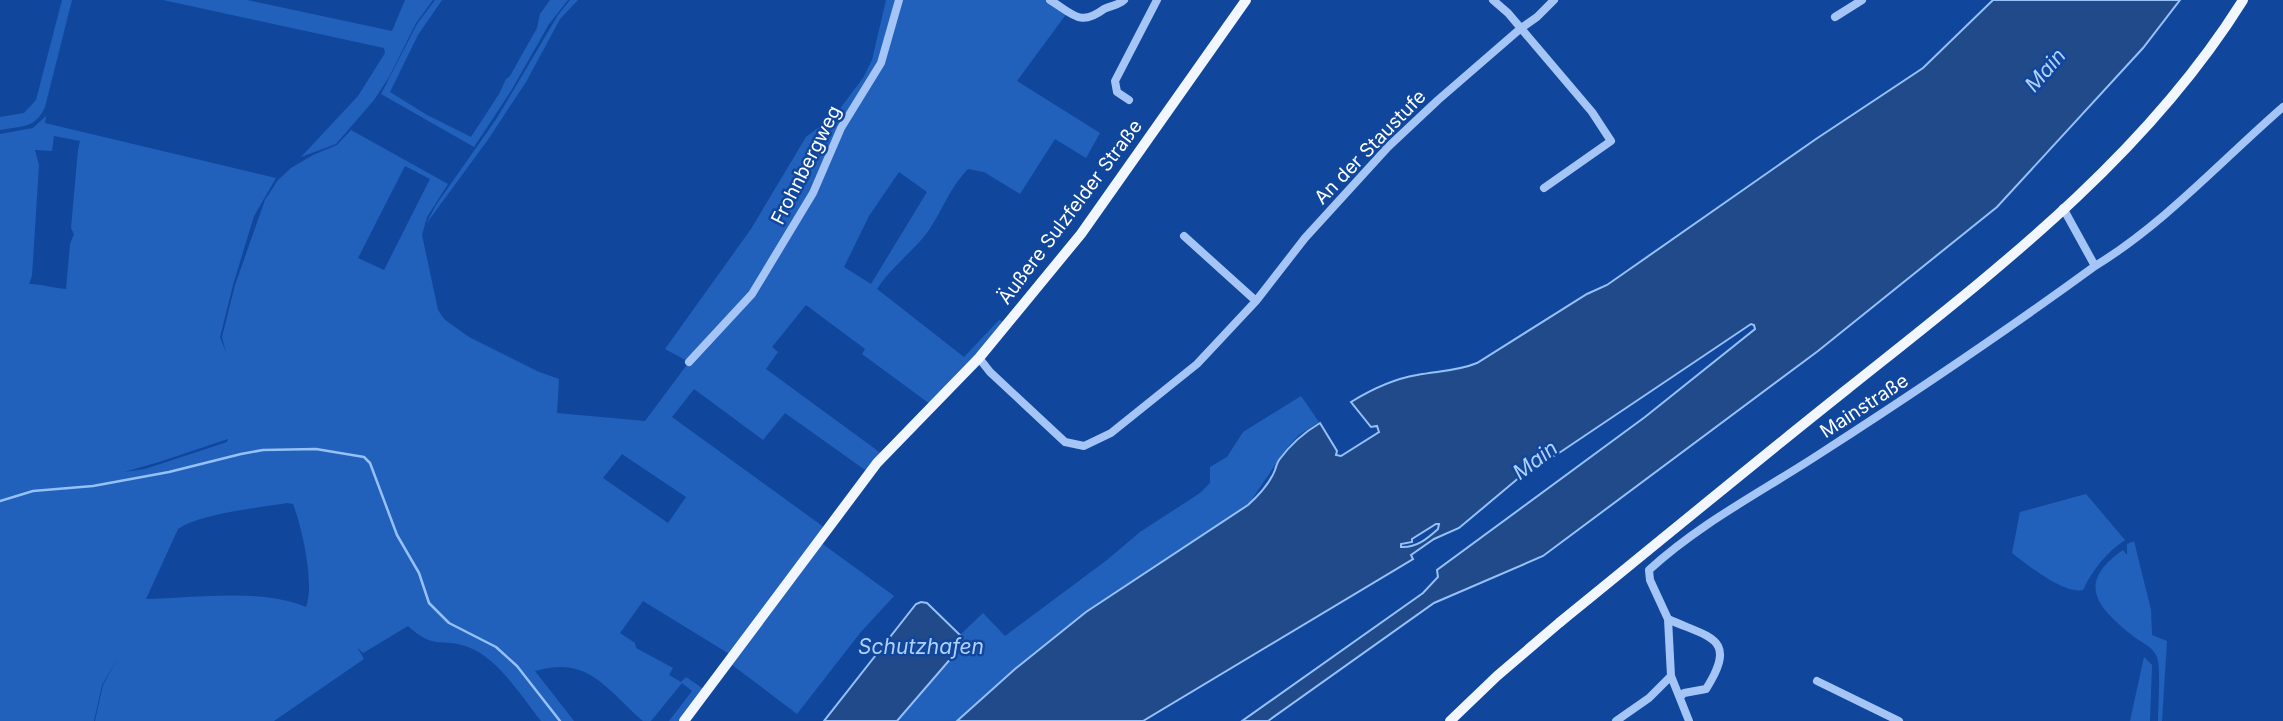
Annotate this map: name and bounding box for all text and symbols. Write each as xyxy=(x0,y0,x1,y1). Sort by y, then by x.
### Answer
water label: Main xyxy=(2019,43,2071,97)
street label: An der Staustufe xyxy=(1310,85,1430,209)
street label: Frohnbergweg xyxy=(766,102,846,228)
street label: Äußere Sulzfelder Straße xyxy=(993,115,1147,309)
street label: Mainstraße xyxy=(1816,369,1912,443)
water label: Main xyxy=(1508,435,1562,485)
water label: Schutzhafen xyxy=(858,634,984,659)

